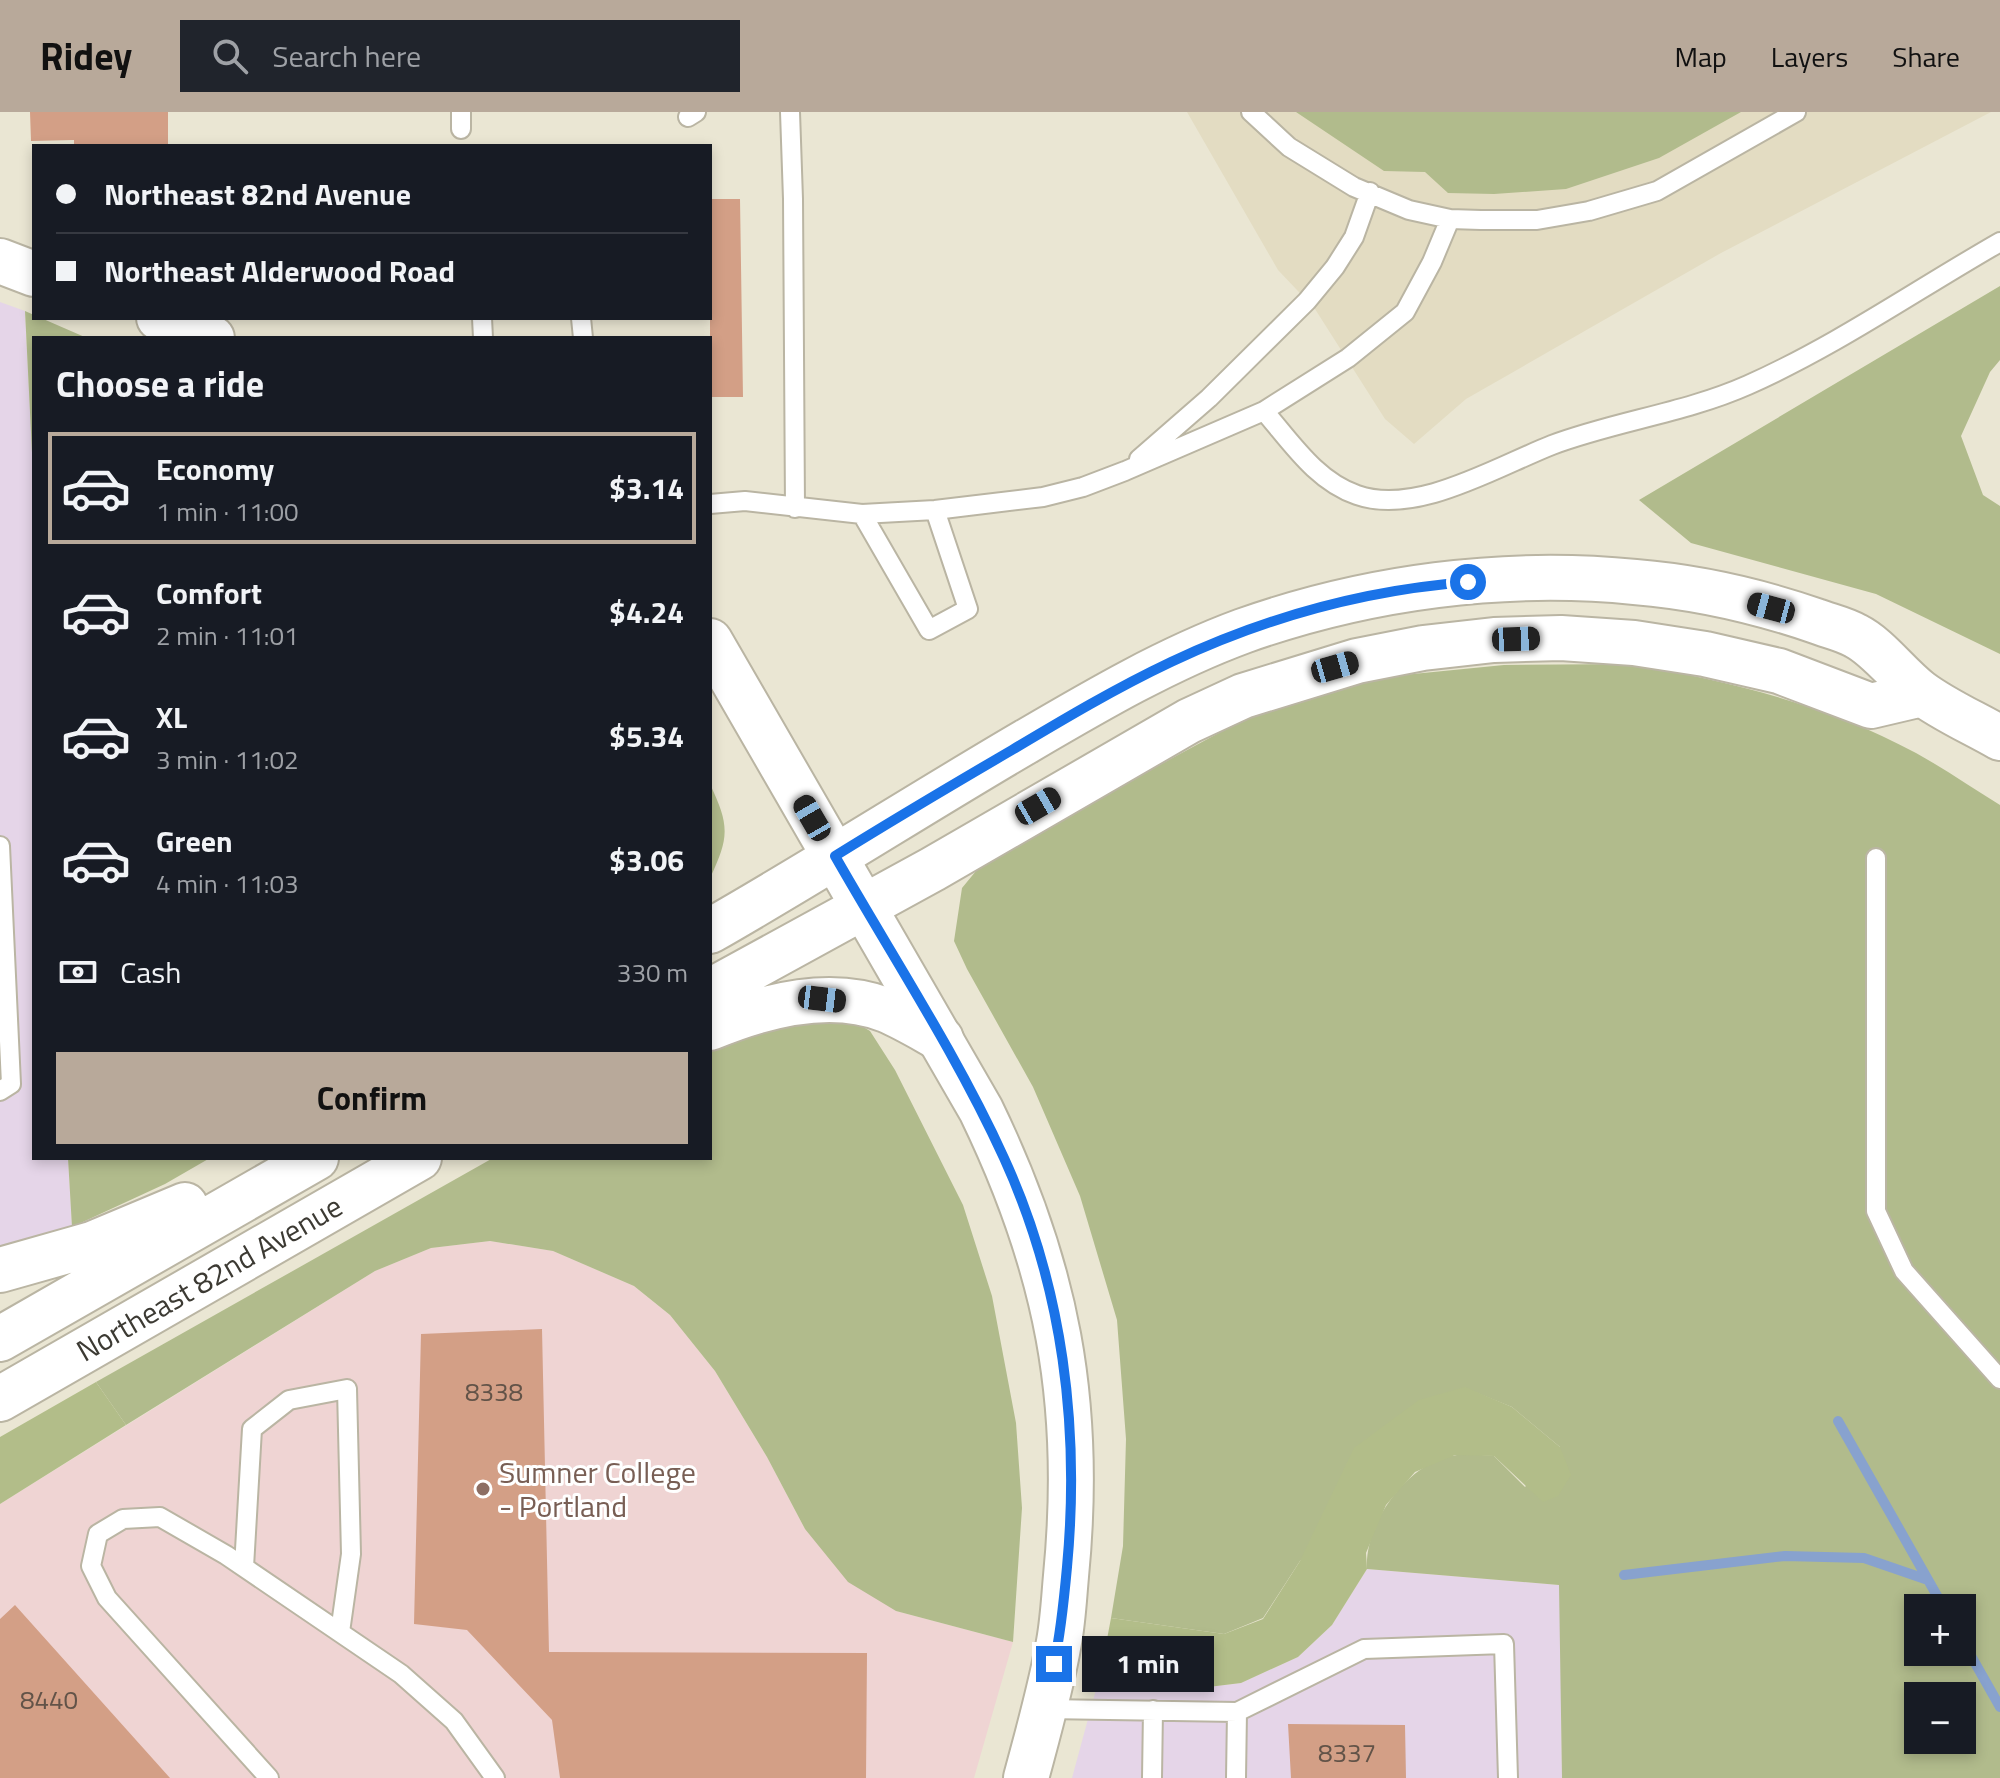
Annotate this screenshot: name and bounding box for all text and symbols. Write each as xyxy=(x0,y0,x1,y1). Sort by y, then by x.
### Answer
search box xyxy=(180,20,740,92)
text: Ridey xyxy=(40,27,132,85)
text: Search here xyxy=(272,33,421,79)
icon: search xyxy=(208,34,252,78)
text: Map xyxy=(1674,35,1727,78)
text: Layers xyxy=(1771,35,1848,78)
text: Share xyxy=(1892,35,1960,78)
text: Northeast 82nd Avenue xyxy=(104,171,411,217)
text: Northeast Alderwood Road xyxy=(104,248,455,294)
text: Choose a ride xyxy=(56,356,264,411)
text: Economy xyxy=(156,446,274,492)
icon: car xyxy=(60,452,132,524)
text: $3.14 xyxy=(609,465,684,511)
text: 1 min · 11:00 xyxy=(156,492,299,531)
route start xyxy=(1450,564,1486,600)
text: Comfort xyxy=(156,570,262,616)
icon: car xyxy=(60,576,132,648)
text: $4.24 xyxy=(609,589,684,635)
car xyxy=(1745,590,1797,626)
text: 2 min · 11:01 xyxy=(156,616,299,655)
car xyxy=(1492,626,1540,652)
car xyxy=(1309,649,1361,685)
text: XL xyxy=(156,694,187,740)
icon: car xyxy=(60,700,132,772)
text: $5.34 xyxy=(609,713,684,759)
text: 3 min · 11:02 xyxy=(156,740,299,779)
car xyxy=(1011,784,1065,828)
car xyxy=(790,791,834,845)
text: Green xyxy=(156,818,233,864)
icon: car xyxy=(60,824,132,896)
text: $3.06 xyxy=(609,837,684,883)
text: 4 min · 11:03 xyxy=(156,864,299,903)
text: Cash xyxy=(120,949,181,995)
icon: cash xyxy=(56,950,100,994)
text: 330 m xyxy=(617,953,688,992)
car xyxy=(797,984,847,1014)
button: Confirm xyxy=(56,1052,688,1144)
street label: Northeast 82nd Avenue xyxy=(67,1183,351,1373)
house number: 8338 xyxy=(465,1372,523,1411)
place label: Sumner College - Portland xyxy=(499,1449,696,1529)
marker: Sumner College - Portland xyxy=(474,1480,492,1498)
map controls xyxy=(1904,1594,1976,1754)
button: + xyxy=(1904,1594,1976,1666)
callout: 1 min xyxy=(1082,1636,1214,1692)
text: 1 min xyxy=(1116,1644,1180,1683)
route end xyxy=(1036,1646,1072,1682)
house number: 8440 xyxy=(20,1680,78,1719)
button: − xyxy=(1904,1682,1976,1754)
house number: 8337 xyxy=(1318,1733,1376,1772)

